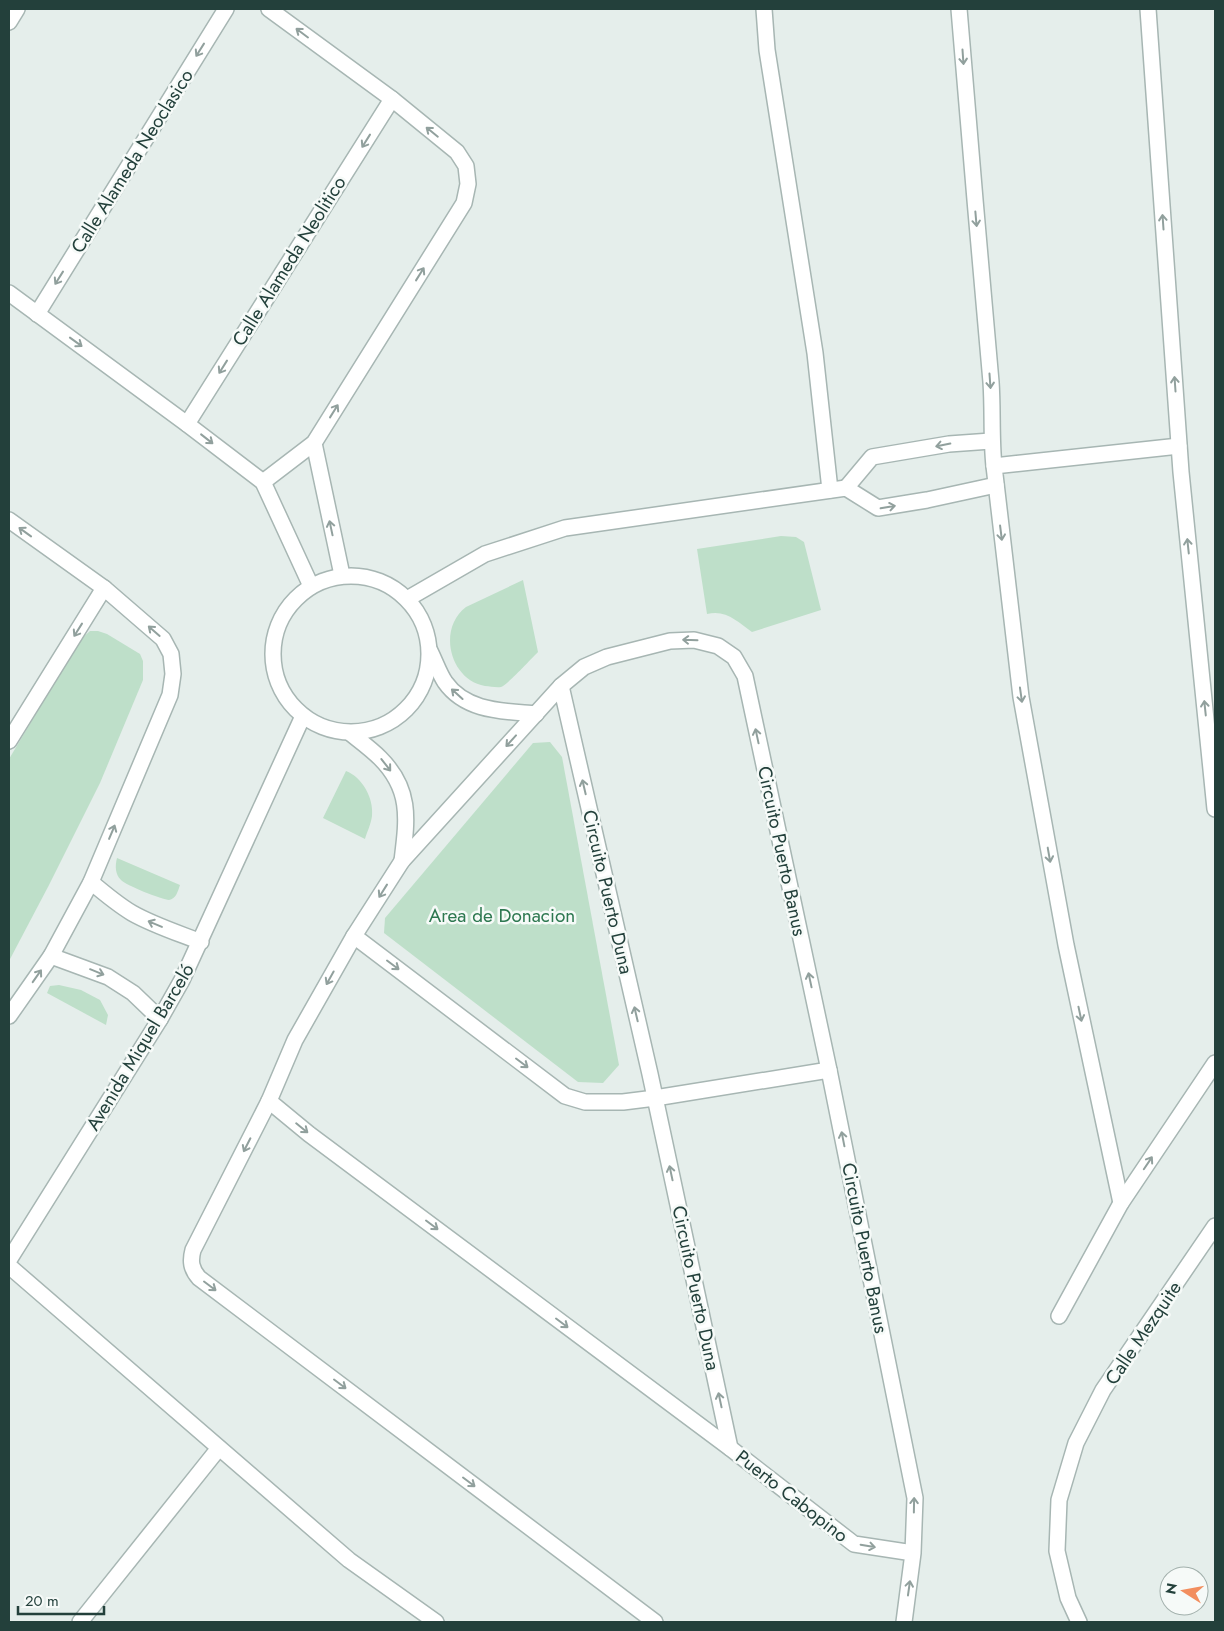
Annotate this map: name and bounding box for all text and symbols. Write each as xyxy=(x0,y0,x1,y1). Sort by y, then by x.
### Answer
one-way arrow xyxy=(296,28,309,39)
one-way arrow xyxy=(195,43,205,57)
one-way arrow xyxy=(958,49,967,65)
street label: Calle Alameda Neoclasico xyxy=(64,64,200,258)
one-way arrow xyxy=(426,126,439,137)
one-way arrow xyxy=(360,133,370,147)
street label: Calle Alameda Neolitico xyxy=(226,171,352,351)
one-way arrow xyxy=(971,211,981,227)
one-way arrow xyxy=(1158,215,1168,231)
one-way arrow xyxy=(415,267,425,281)
one-way arrow xyxy=(54,270,64,284)
one-way arrow xyxy=(69,337,83,347)
one-way arrow xyxy=(217,359,227,373)
one-way arrow xyxy=(986,373,995,389)
one-way arrow xyxy=(1170,377,1179,393)
one-way arrow xyxy=(329,405,339,419)
one-way arrow xyxy=(200,434,214,444)
one-way arrow xyxy=(935,441,951,451)
one-way arrow xyxy=(880,501,896,511)
one-way arrow xyxy=(326,520,335,536)
one-way arrow xyxy=(996,525,1006,541)
one-way arrow xyxy=(18,527,32,537)
one-way arrow xyxy=(1183,539,1193,555)
one-way arrow xyxy=(73,622,83,636)
one-way arrow xyxy=(147,626,160,637)
one-way arrow xyxy=(682,636,698,645)
one-way arrow xyxy=(1016,686,1026,702)
one-way arrow xyxy=(451,688,464,700)
one-way arrow xyxy=(1200,700,1210,716)
one-way arrow xyxy=(752,728,762,744)
one-way arrow xyxy=(505,735,517,748)
one-way arrow xyxy=(381,759,392,772)
street label: Circuito Puerto Banus xyxy=(751,764,813,939)
one-way arrow xyxy=(579,780,588,796)
street label: Circuito Puerto Duna xyxy=(576,807,640,977)
one-way arrow xyxy=(107,825,117,840)
one-way arrow xyxy=(1045,846,1055,862)
one-way arrow xyxy=(378,884,388,898)
park label: Area de Donacion xyxy=(429,902,575,929)
one-way arrow xyxy=(148,918,163,928)
street label: Avenida Miquel Barceló xyxy=(79,958,201,1136)
one-way arrow xyxy=(386,960,399,971)
one-way arrow xyxy=(89,968,104,977)
one-way arrow xyxy=(32,969,42,983)
one-way arrow xyxy=(325,971,335,986)
one-way arrow xyxy=(804,973,814,989)
one-way arrow xyxy=(631,1006,640,1022)
one-way arrow xyxy=(1076,1006,1086,1022)
one-way arrow xyxy=(515,1058,528,1069)
one-way arrow xyxy=(295,1122,308,1133)
one-way arrow xyxy=(837,1132,847,1148)
one-way arrow xyxy=(242,1137,252,1152)
one-way arrow xyxy=(1143,1156,1153,1170)
street label: Circuito Puerto Banus xyxy=(835,1160,895,1336)
one-way arrow xyxy=(666,1165,675,1181)
street label: Circuito Puerto Duna xyxy=(665,1203,727,1373)
one-way arrow xyxy=(425,1220,438,1231)
street label: Calle Mezquite xyxy=(1098,1276,1188,1390)
one-way arrow xyxy=(203,1281,217,1291)
one-way arrow xyxy=(555,1317,568,1328)
one-way arrow xyxy=(333,1379,347,1389)
one-way arrow xyxy=(715,1392,724,1408)
street label: Puerto Cabopino xyxy=(730,1443,854,1549)
one-way arrow xyxy=(462,1477,476,1487)
one-way arrow xyxy=(909,1497,919,1513)
one-way arrow xyxy=(860,1542,876,1552)
north arrow xyxy=(1159,1566,1209,1616)
one-way arrow xyxy=(904,1580,914,1596)
text: N xyxy=(1160,1581,1182,1596)
scale bar xyxy=(18,1584,104,1616)
text: 20 m xyxy=(25,1590,59,1612)

